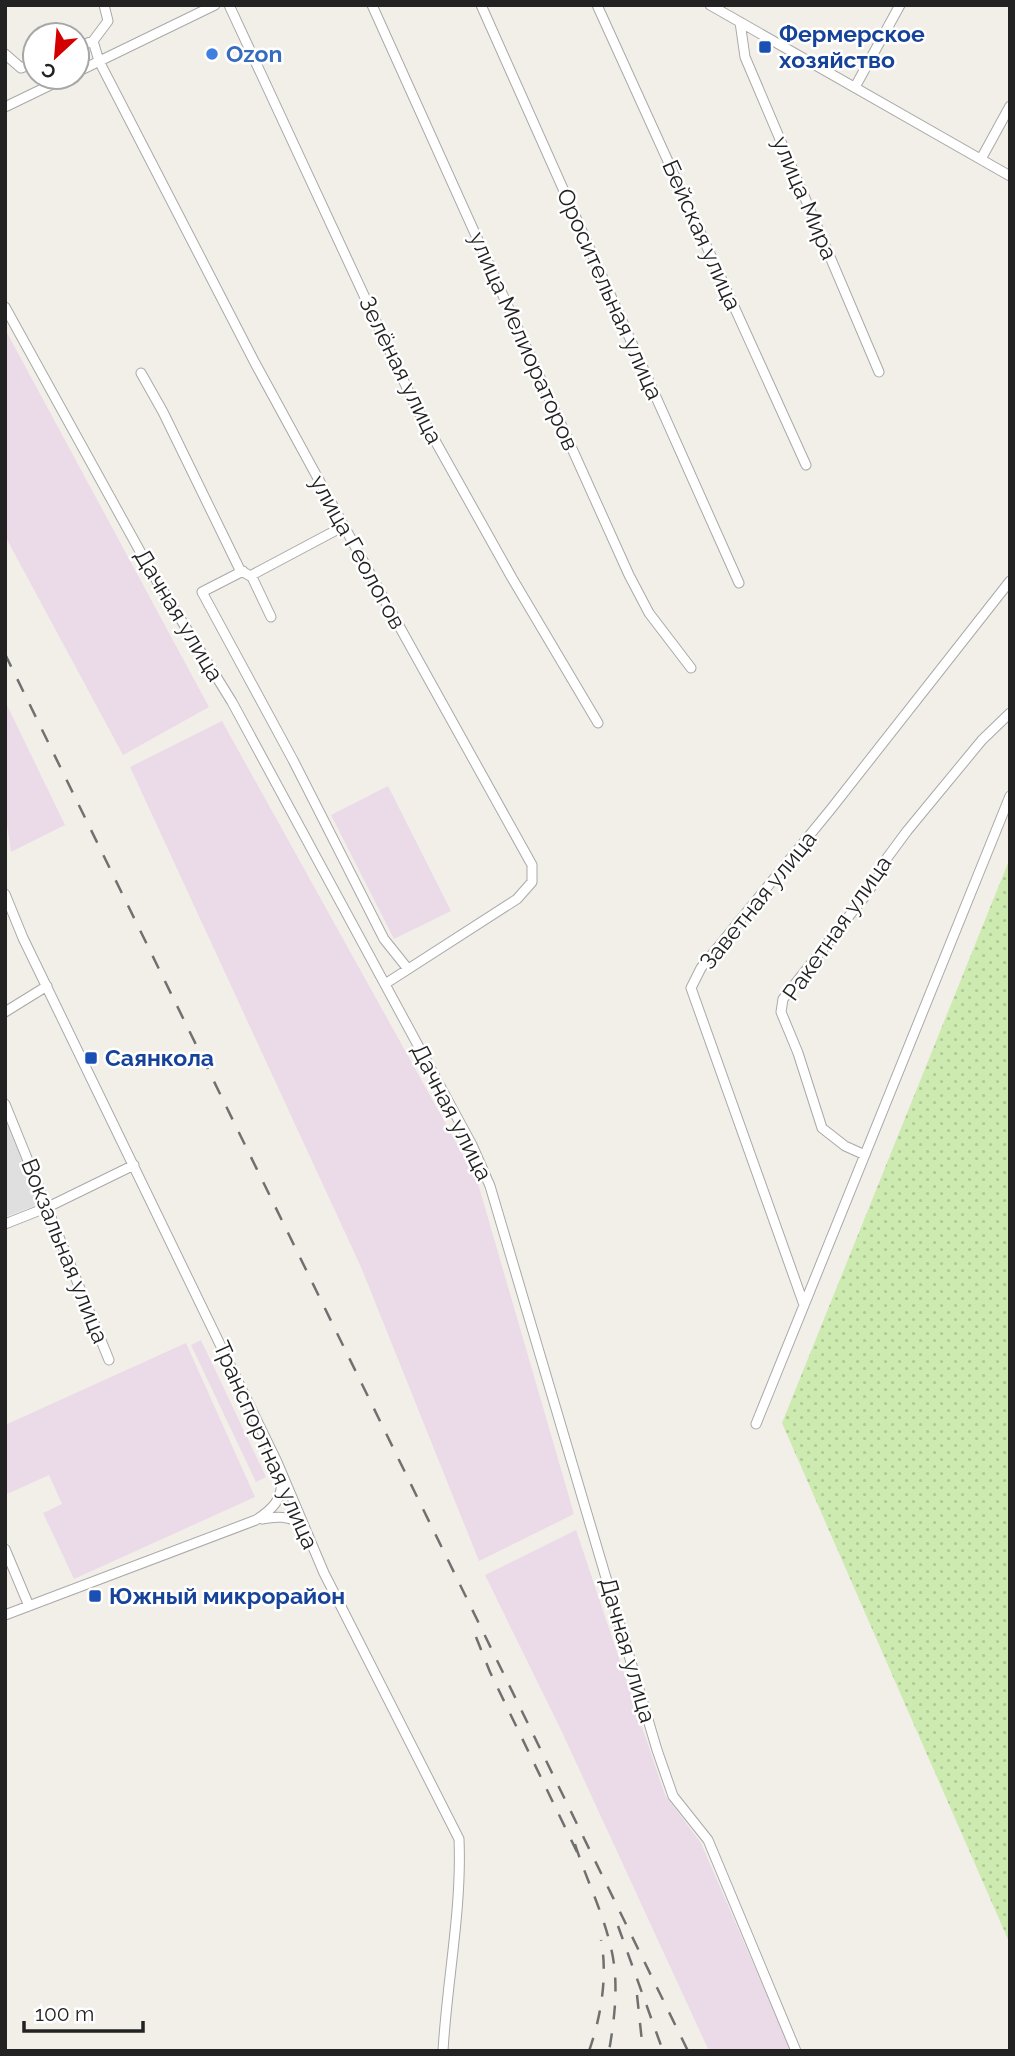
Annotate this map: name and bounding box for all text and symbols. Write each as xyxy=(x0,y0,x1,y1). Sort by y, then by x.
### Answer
place label: Фермерское хозяйство xyxy=(779,20,925,73)
north arrow xyxy=(21,21,91,91)
marker: Фермерское хозяйство xyxy=(757,39,773,55)
place label: Ozon xyxy=(226,40,282,67)
marker: Ozon xyxy=(204,46,220,62)
text: С xyxy=(38,59,59,84)
street label: улица Мира xyxy=(767,132,844,264)
street label: Бейская улица xyxy=(657,156,748,314)
street label: Оросительная улица xyxy=(552,184,669,404)
street label: улица Мелиораторов xyxy=(464,227,585,454)
street label: Зелёная улица xyxy=(354,292,449,448)
street label: улица Геологов xyxy=(305,470,412,634)
street label: Дачная улица xyxy=(129,544,230,686)
street label: Заветная улица xyxy=(694,825,822,974)
street label: Ракетная улица xyxy=(777,850,897,1005)
street label: Дачная улица xyxy=(406,1039,498,1185)
place label: Саянкола xyxy=(105,1044,214,1071)
marker: Саянкола xyxy=(83,1050,99,1066)
street label: Вокзальная улица xyxy=(16,1155,115,1347)
street label: Транспортная улица xyxy=(208,1337,325,1553)
street label: Дачная улица xyxy=(595,1574,662,1726)
place label: Южный микрорайон xyxy=(109,1582,345,1609)
marker: Южный микрорайон xyxy=(87,1588,103,1604)
scale bar xyxy=(24,1990,144,2034)
text: 100 m xyxy=(35,2001,94,2026)

